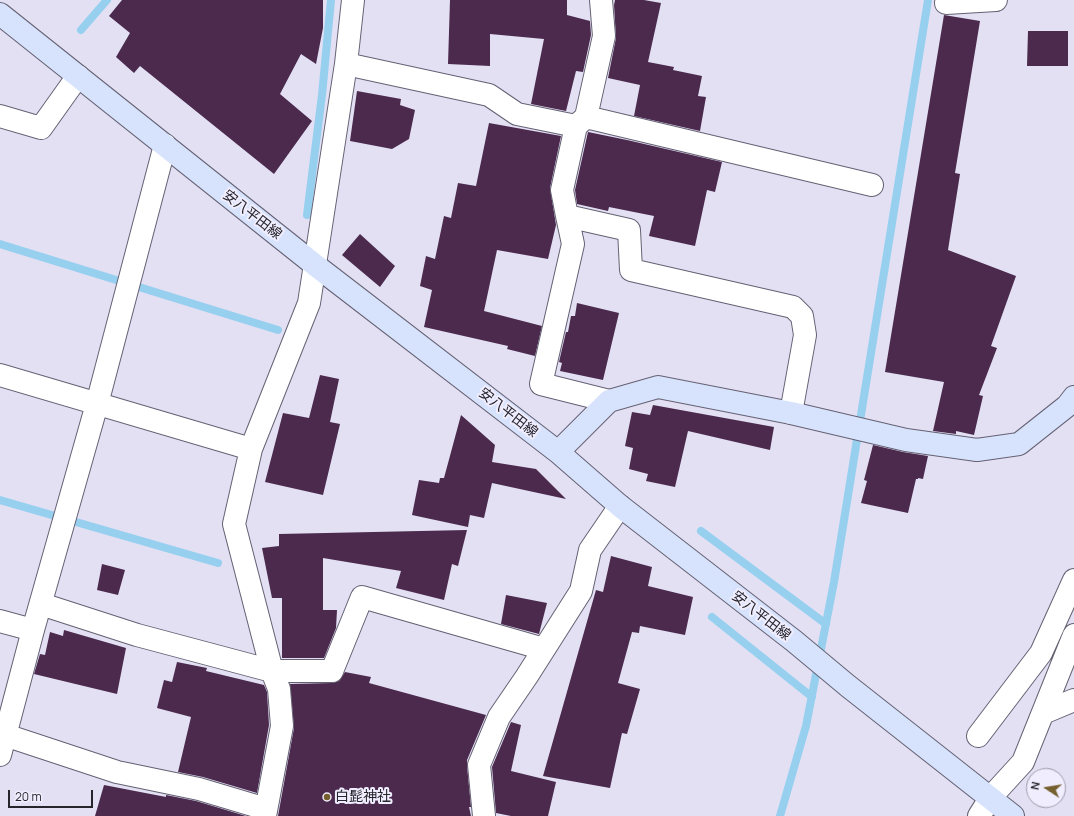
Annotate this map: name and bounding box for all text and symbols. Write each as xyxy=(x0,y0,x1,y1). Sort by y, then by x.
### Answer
street label: 安八平田線 xyxy=(219,187,285,243)
street label: 安八平田線 xyxy=(475,385,541,441)
street label: 安八平田線 xyxy=(728,588,794,644)
north arrow xyxy=(1026,768,1066,808)
text: N xyxy=(1027,780,1043,791)
scale bar xyxy=(10,782,95,808)
text: 20 m xyxy=(15,788,42,805)
place label: 白髭神社 xyxy=(335,789,391,805)
marker: 白髭神社 xyxy=(322,792,332,802)

